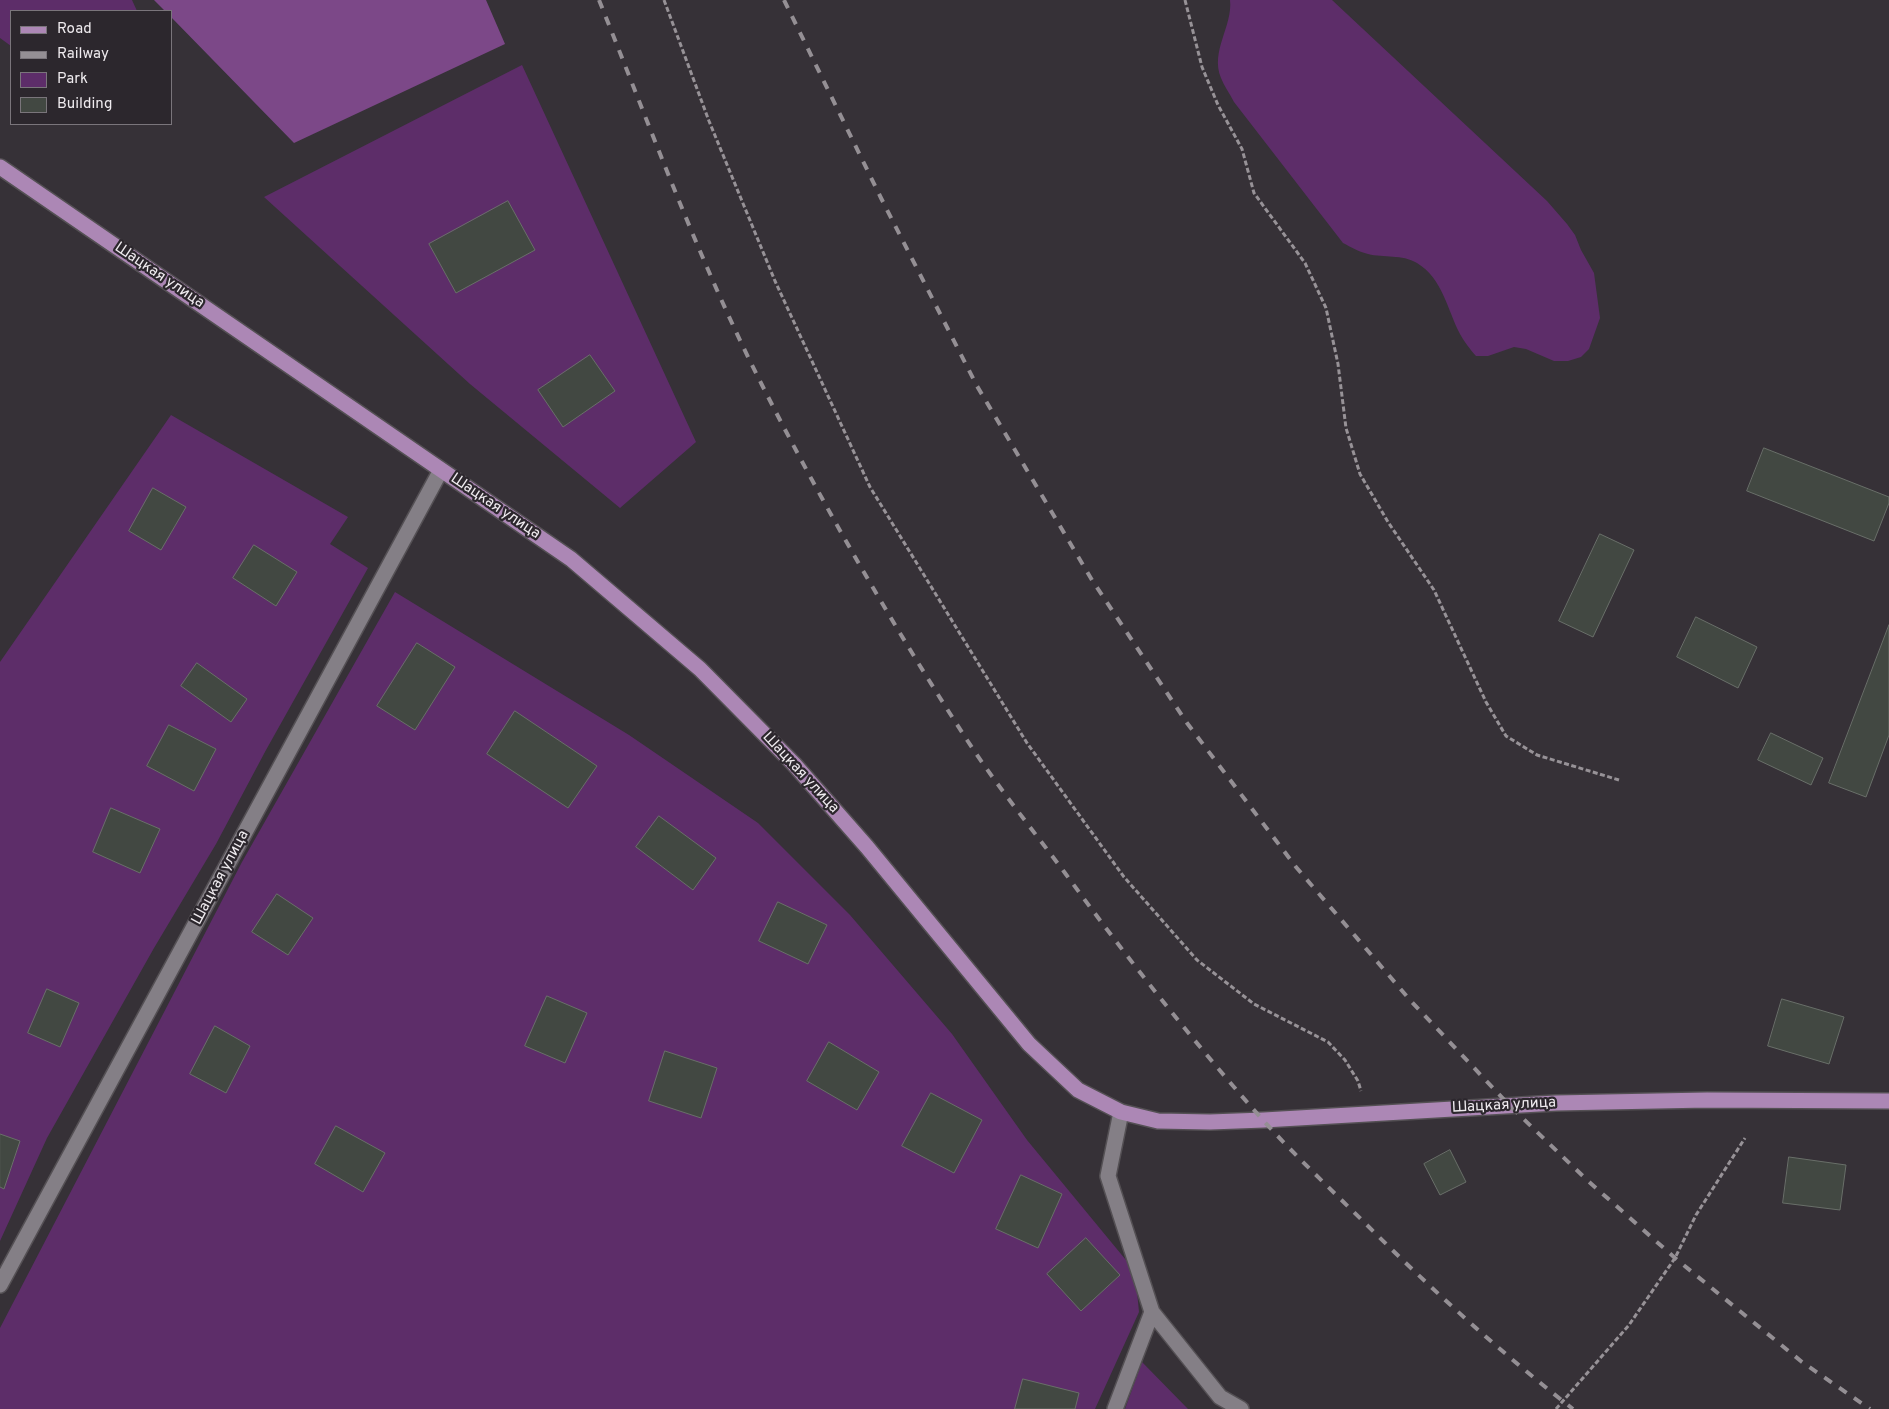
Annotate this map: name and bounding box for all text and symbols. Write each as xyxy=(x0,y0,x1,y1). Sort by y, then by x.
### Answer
legend xyxy=(10,10,172,125)
text: Road xyxy=(57,20,92,39)
text: Railway xyxy=(57,45,109,64)
text: Park xyxy=(57,70,88,89)
text: Building xyxy=(57,95,112,114)
street label: Шацкая улица xyxy=(111,239,207,313)
street label: Шацкая улица xyxy=(447,470,543,544)
street label: Шацкая улица xyxy=(758,729,842,817)
street label: Шацкая улица xyxy=(189,828,253,928)
street label: Шацкая улица xyxy=(1451,1094,1557,1118)

